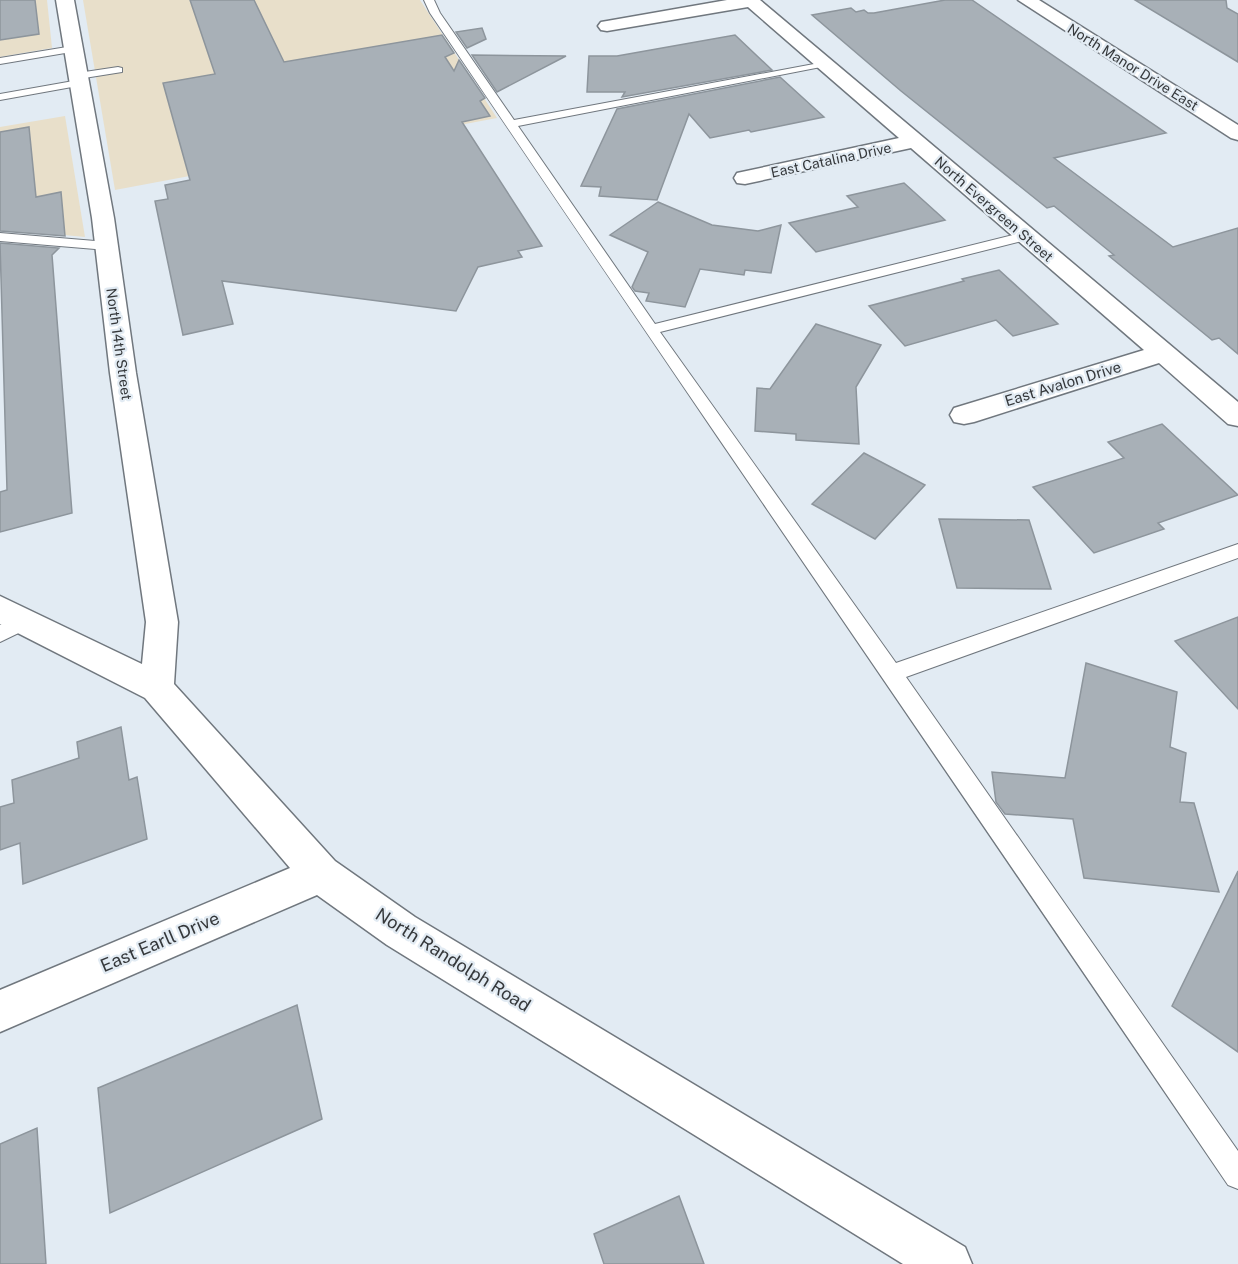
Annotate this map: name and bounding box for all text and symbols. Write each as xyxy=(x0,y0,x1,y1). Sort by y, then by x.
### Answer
street label: North Manor Drive East xyxy=(1065,20,1201,114)
street label: East Catalina Drive xyxy=(769,139,893,181)
street label: North Evergreen Street xyxy=(932,153,1056,265)
street label: North 14th Street xyxy=(103,287,135,401)
street label: East Avalon Drive xyxy=(1003,358,1123,409)
street label: North Randolph Road xyxy=(372,903,535,1016)
street label: East Earll Drive xyxy=(97,907,223,976)

